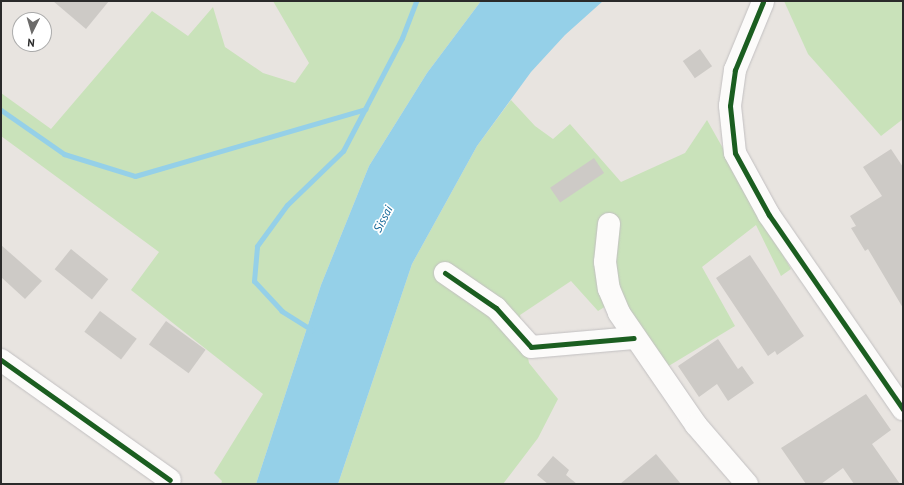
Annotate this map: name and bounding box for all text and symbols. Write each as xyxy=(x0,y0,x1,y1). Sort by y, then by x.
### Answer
north arrow xyxy=(12,12,52,52)
text: N xyxy=(27,36,35,50)
water label: Sissai xyxy=(370,203,396,235)

